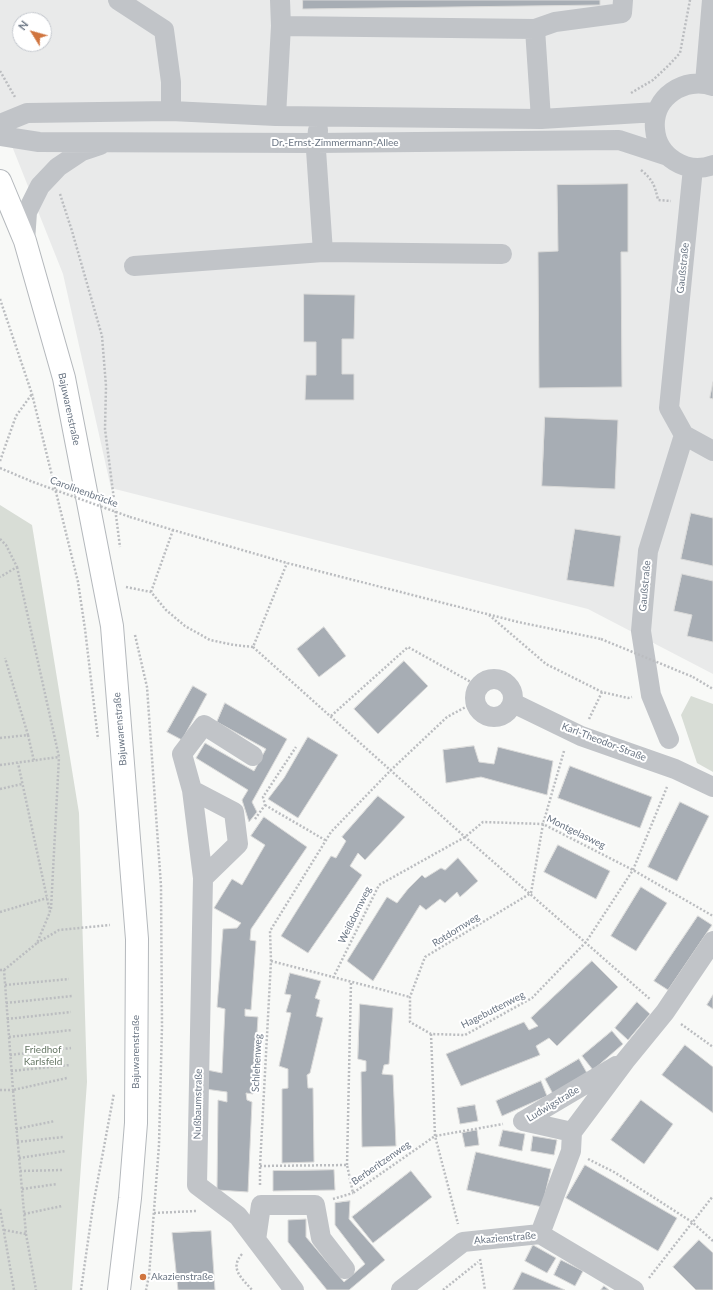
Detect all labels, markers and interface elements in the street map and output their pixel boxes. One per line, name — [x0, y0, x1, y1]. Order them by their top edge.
north arrow — [12, 12, 52, 52]
text: N — [15, 18, 31, 32]
street label: Dr.-Ernst-Zimmermann-Allee — [271, 137, 399, 149]
street label: Gaußstraße — [674, 242, 692, 294]
street label: Bajuwarenstraße — [55, 372, 83, 446]
street label: Carolinenbrücke — [48, 474, 120, 510]
street label: Gaußstraße — [637, 560, 653, 612]
street label: Bajuwarenstraße — [111, 692, 129, 766]
street label: Karl-Theodor-Straße — [560, 720, 648, 764]
street label: Montgelasweg — [545, 813, 607, 851]
street label: Weißdornweg — [336, 885, 374, 945]
street label: Rotdornweg — [430, 911, 482, 949]
street label: Hagebuttenweg — [459, 989, 527, 1031]
street label: Bajuwarenstraße — [130, 1015, 142, 1089]
street label: Schlehenweg — [249, 1034, 265, 1092]
park label: Friedhof Karlsfeld — [24, 1044, 62, 1068]
street label: Nußbaumstraße — [191, 1068, 205, 1140]
street label: Ludwigstraße — [525, 1084, 581, 1124]
street label: Berberitzenweg — [349, 1138, 413, 1188]
street label: Akazienstraße — [474, 1229, 536, 1247]
place label: Akazienstraße — [151, 1271, 213, 1283]
marker: Akazienstraße — [138, 1272, 148, 1282]

